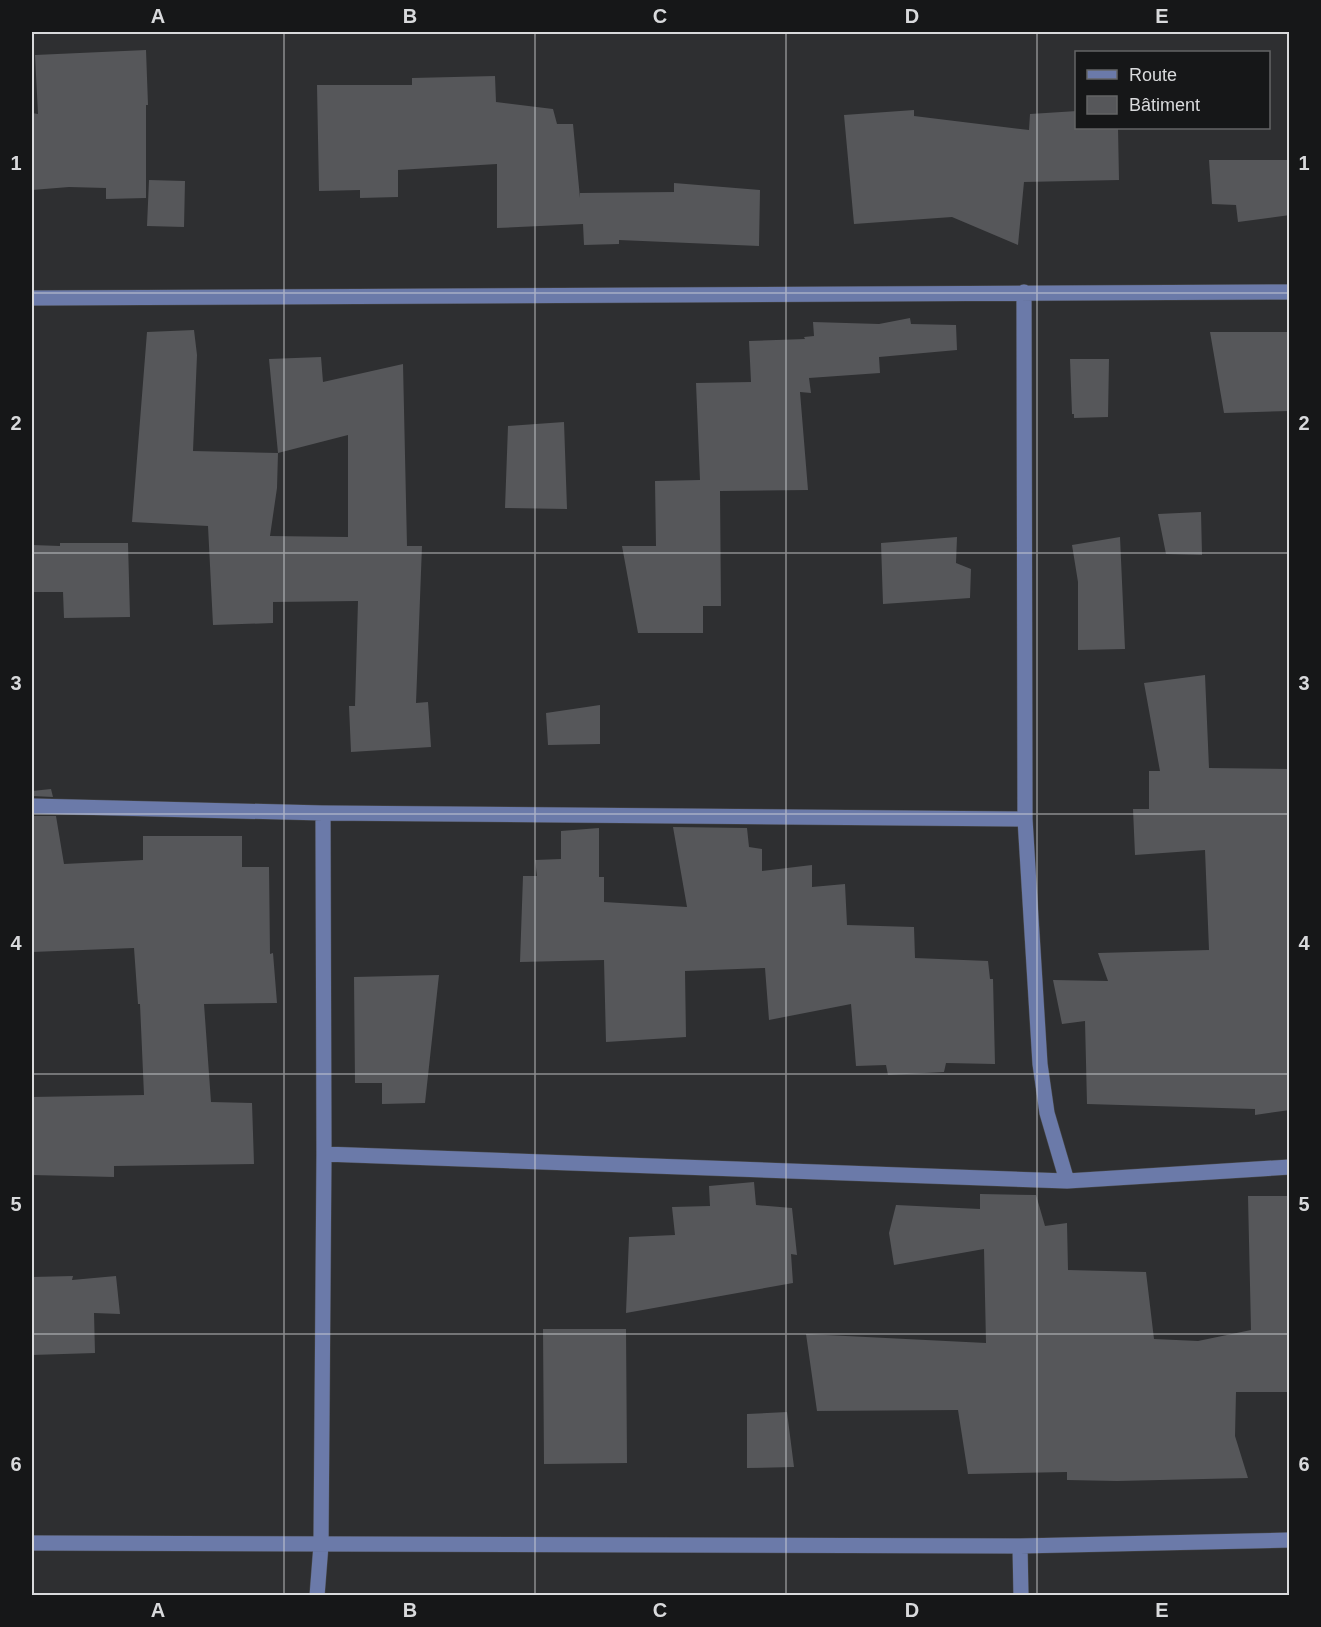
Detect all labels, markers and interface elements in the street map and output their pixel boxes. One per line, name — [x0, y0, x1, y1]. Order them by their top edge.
text: A — [151, 5, 165, 27]
text: B — [403, 5, 417, 27]
text: C — [653, 5, 667, 27]
text: D — [905, 5, 919, 27]
text: E — [1155, 5, 1169, 27]
legend — [1075, 51, 1270, 129]
text: Route — [1129, 65, 1177, 85]
text: Bâtiment — [1129, 95, 1200, 115]
text: 1 — [10, 152, 22, 174]
text: 1 — [1298, 152, 1310, 174]
text: 2 — [10, 412, 22, 434]
text: 2 — [1298, 412, 1310, 434]
text: 3 — [10, 672, 22, 694]
text: 3 — [1298, 672, 1310, 694]
text: 4 — [10, 932, 22, 954]
text: 4 — [1298, 932, 1310, 954]
text: 5 — [10, 1193, 22, 1215]
text: 5 — [1298, 1193, 1310, 1215]
text: 6 — [10, 1453, 22, 1475]
text: 6 — [1298, 1453, 1310, 1475]
text: A — [151, 1599, 165, 1621]
text: B — [403, 1599, 417, 1621]
text: C — [653, 1599, 667, 1621]
text: D — [905, 1599, 919, 1621]
text: E — [1155, 1599, 1169, 1621]

